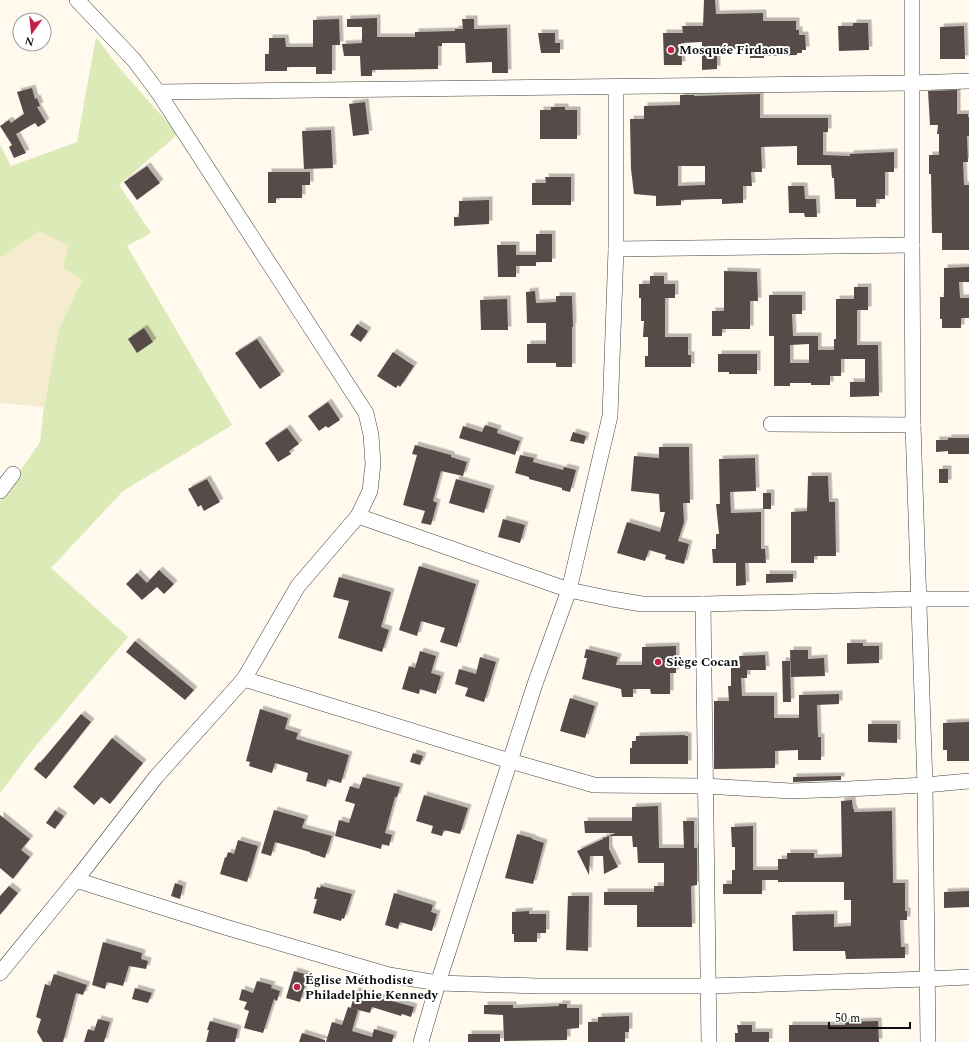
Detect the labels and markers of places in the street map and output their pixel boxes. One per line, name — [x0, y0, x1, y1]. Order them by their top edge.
place label: Mosquée Firdaous — [679, 40, 789, 60]
marker: Mosquée Firdaous — [666, 45, 676, 55]
place label: Siège Cocan — [666, 652, 738, 672]
marker: Siège Cocan — [653, 657, 663, 667]
place label: Église Méthodiste Philadelphie Kennedy — [305, 970, 439, 1005]
marker: Église Méthodiste Philadelphie Kennedy — [292, 982, 302, 992]

